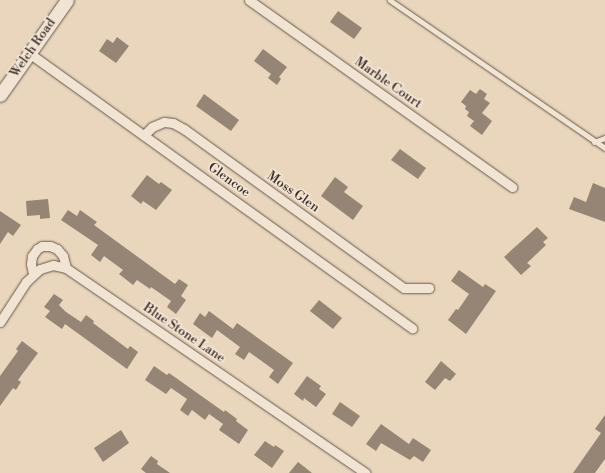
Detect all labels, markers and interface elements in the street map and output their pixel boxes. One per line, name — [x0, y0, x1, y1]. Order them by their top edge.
street label: Welch Road — [7, 16, 59, 80]
street label: Marble Court — [351, 54, 425, 112]
street label: Glencoe — [205, 160, 253, 200]
street label: Moss Glen — [264, 168, 322, 216]
street label: Blue Stone Lane — [140, 300, 228, 366]

